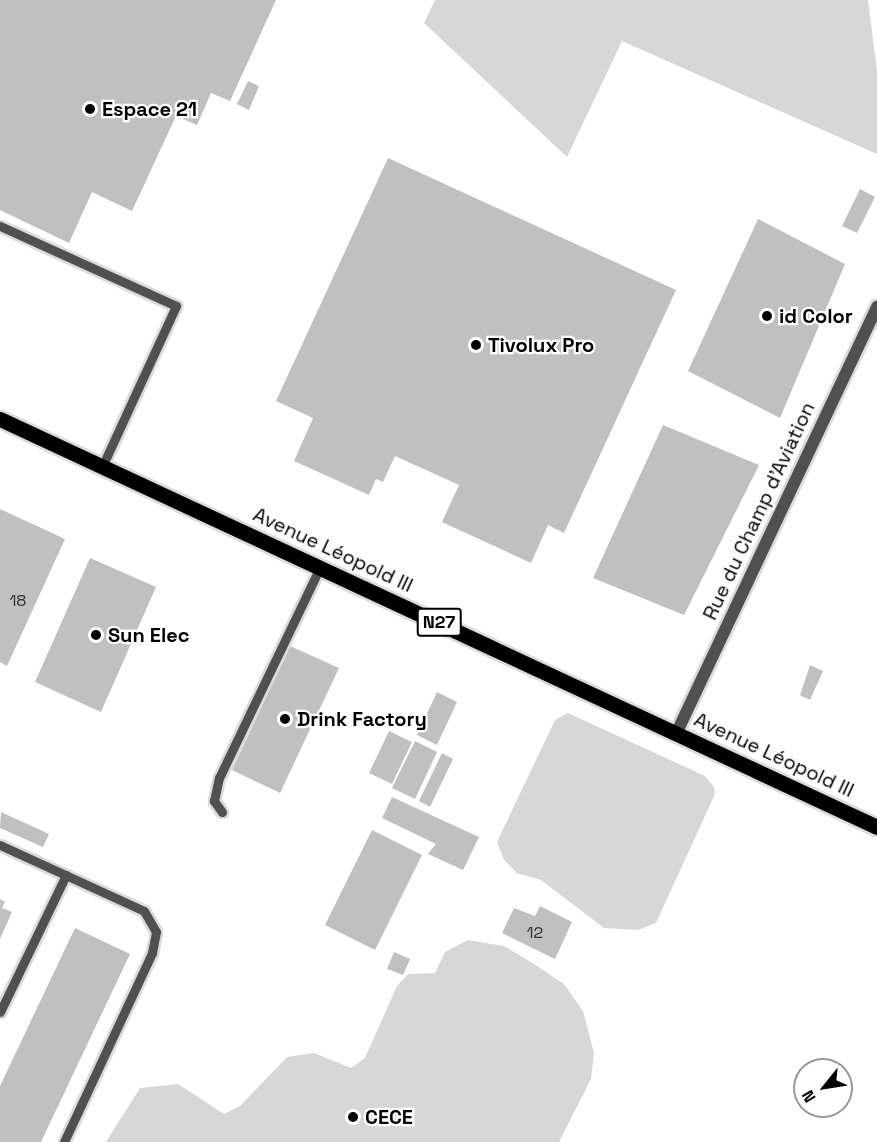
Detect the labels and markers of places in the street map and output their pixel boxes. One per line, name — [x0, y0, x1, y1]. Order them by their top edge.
place label: Espace 21 — [102, 97, 197, 121]
marker: Espace 21 — [83, 102, 97, 116]
place label: id Color — [779, 304, 853, 328]
marker: id Color — [760, 309, 774, 323]
place label: Tivolux Pro — [488, 333, 594, 357]
marker: Tivolux Pro — [469, 338, 483, 352]
place label: Sun Elec — [108, 623, 189, 647]
marker: Sun Elec — [89, 628, 103, 642]
place label: Drink Factory — [297, 707, 427, 731]
marker: Drink Factory — [278, 712, 292, 726]
place label: CECE — [365, 1105, 413, 1129]
marker: CECE — [346, 1110, 360, 1124]

